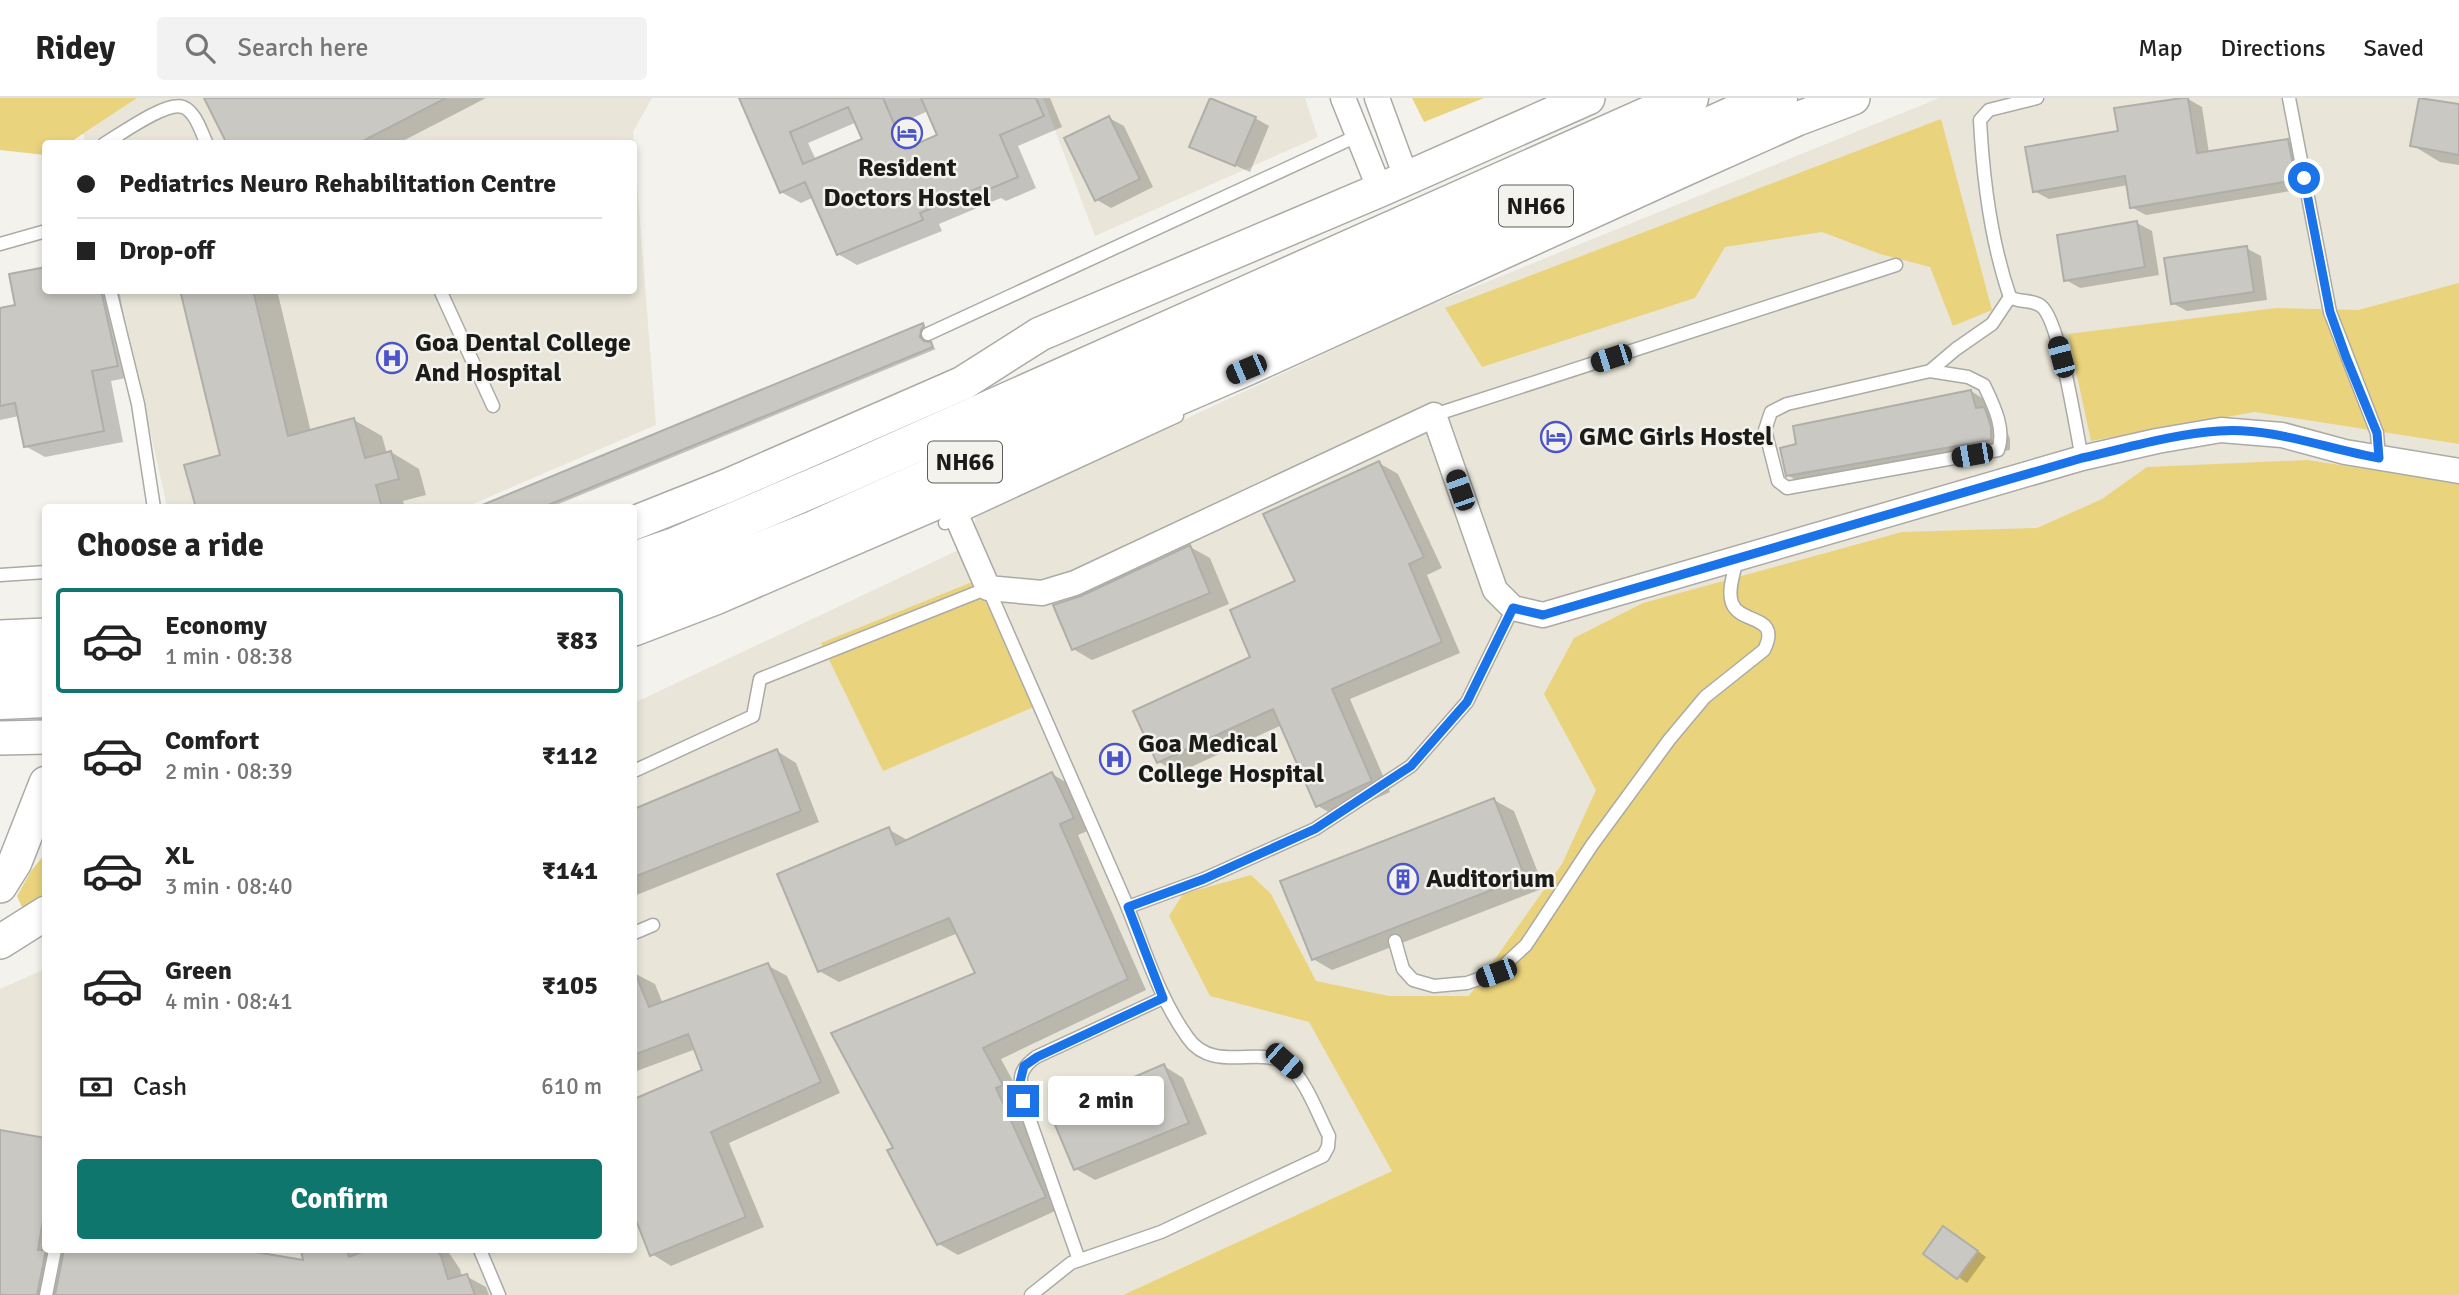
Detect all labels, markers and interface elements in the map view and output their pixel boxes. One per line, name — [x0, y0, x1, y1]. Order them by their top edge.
search box — [157, 17, 647, 80]
text: Ridey — [35, 28, 115, 69]
icon: search — [181, 29, 219, 67]
text: Search here — [237, 32, 369, 64]
text: Map — [2138, 33, 2183, 63]
text: Directions — [2221, 33, 2326, 63]
text: Saved — [2364, 33, 2424, 63]
hotel icon: Resident Doctors Hostel — [890, 116, 924, 150]
place label: Resident Doctors Hostel — [823, 152, 991, 214]
route start — [2288, 162, 2320, 194]
text: Pediatrics Neuro Rehabilitation Centre — [119, 168, 556, 200]
road number: NH66 — [1499, 186, 1573, 226]
text: Drop-off — [119, 235, 215, 267]
place label: Goa Dental College And Hospital — [415, 327, 631, 389]
car — [2046, 334, 2077, 380]
hospital icon: Goa Dental College And Hospital — [375, 341, 409, 375]
car — [1588, 342, 1635, 374]
car — [1223, 351, 1270, 387]
hotel icon: GMC Girls Hostel — [1539, 420, 1573, 454]
place label: GMC Girls Hostel — [1579, 421, 1773, 453]
car — [1950, 441, 1995, 469]
road number: NH66 — [928, 442, 1002, 482]
car — [1444, 467, 1477, 513]
text: Choose a ride — [77, 526, 264, 565]
icon: car — [81, 609, 144, 672]
text: Economy — [165, 610, 267, 642]
text: ₹83 — [556, 625, 598, 657]
text: 1 min · 08:38 — [165, 642, 293, 671]
icon: car — [81, 724, 144, 787]
text: Comfort — [165, 725, 259, 757]
place label: Goa Medical College Hospital — [1138, 728, 1324, 790]
text: ₹112 — [542, 740, 598, 772]
hospital icon: Goa Medical College Hospital — [1098, 742, 1132, 776]
text: 2 min · 08:39 — [165, 757, 293, 786]
icon: car — [81, 839, 144, 902]
text: XL — [165, 840, 195, 872]
text: ₹141 — [542, 855, 598, 887]
building icon: Auditorium — [1386, 862, 1420, 896]
place label: Auditorium — [1426, 863, 1555, 895]
text: 3 min · 08:40 — [165, 872, 293, 901]
icon: car — [81, 954, 144, 1017]
text: Green — [165, 955, 232, 987]
car — [1473, 956, 1520, 990]
text: ₹105 — [542, 970, 598, 1002]
text: 4 min · 08:41 — [165, 987, 293, 1016]
car — [1262, 1039, 1307, 1083]
icon: cash — [77, 1068, 115, 1106]
text: Cash — [133, 1071, 187, 1103]
text: 610 m — [541, 1072, 602, 1101]
callout: 2 min — [1048, 1076, 1163, 1126]
route end — [1007, 1085, 1039, 1117]
text: 2 min — [1078, 1086, 1134, 1115]
button: Confirm — [77, 1159, 602, 1239]

